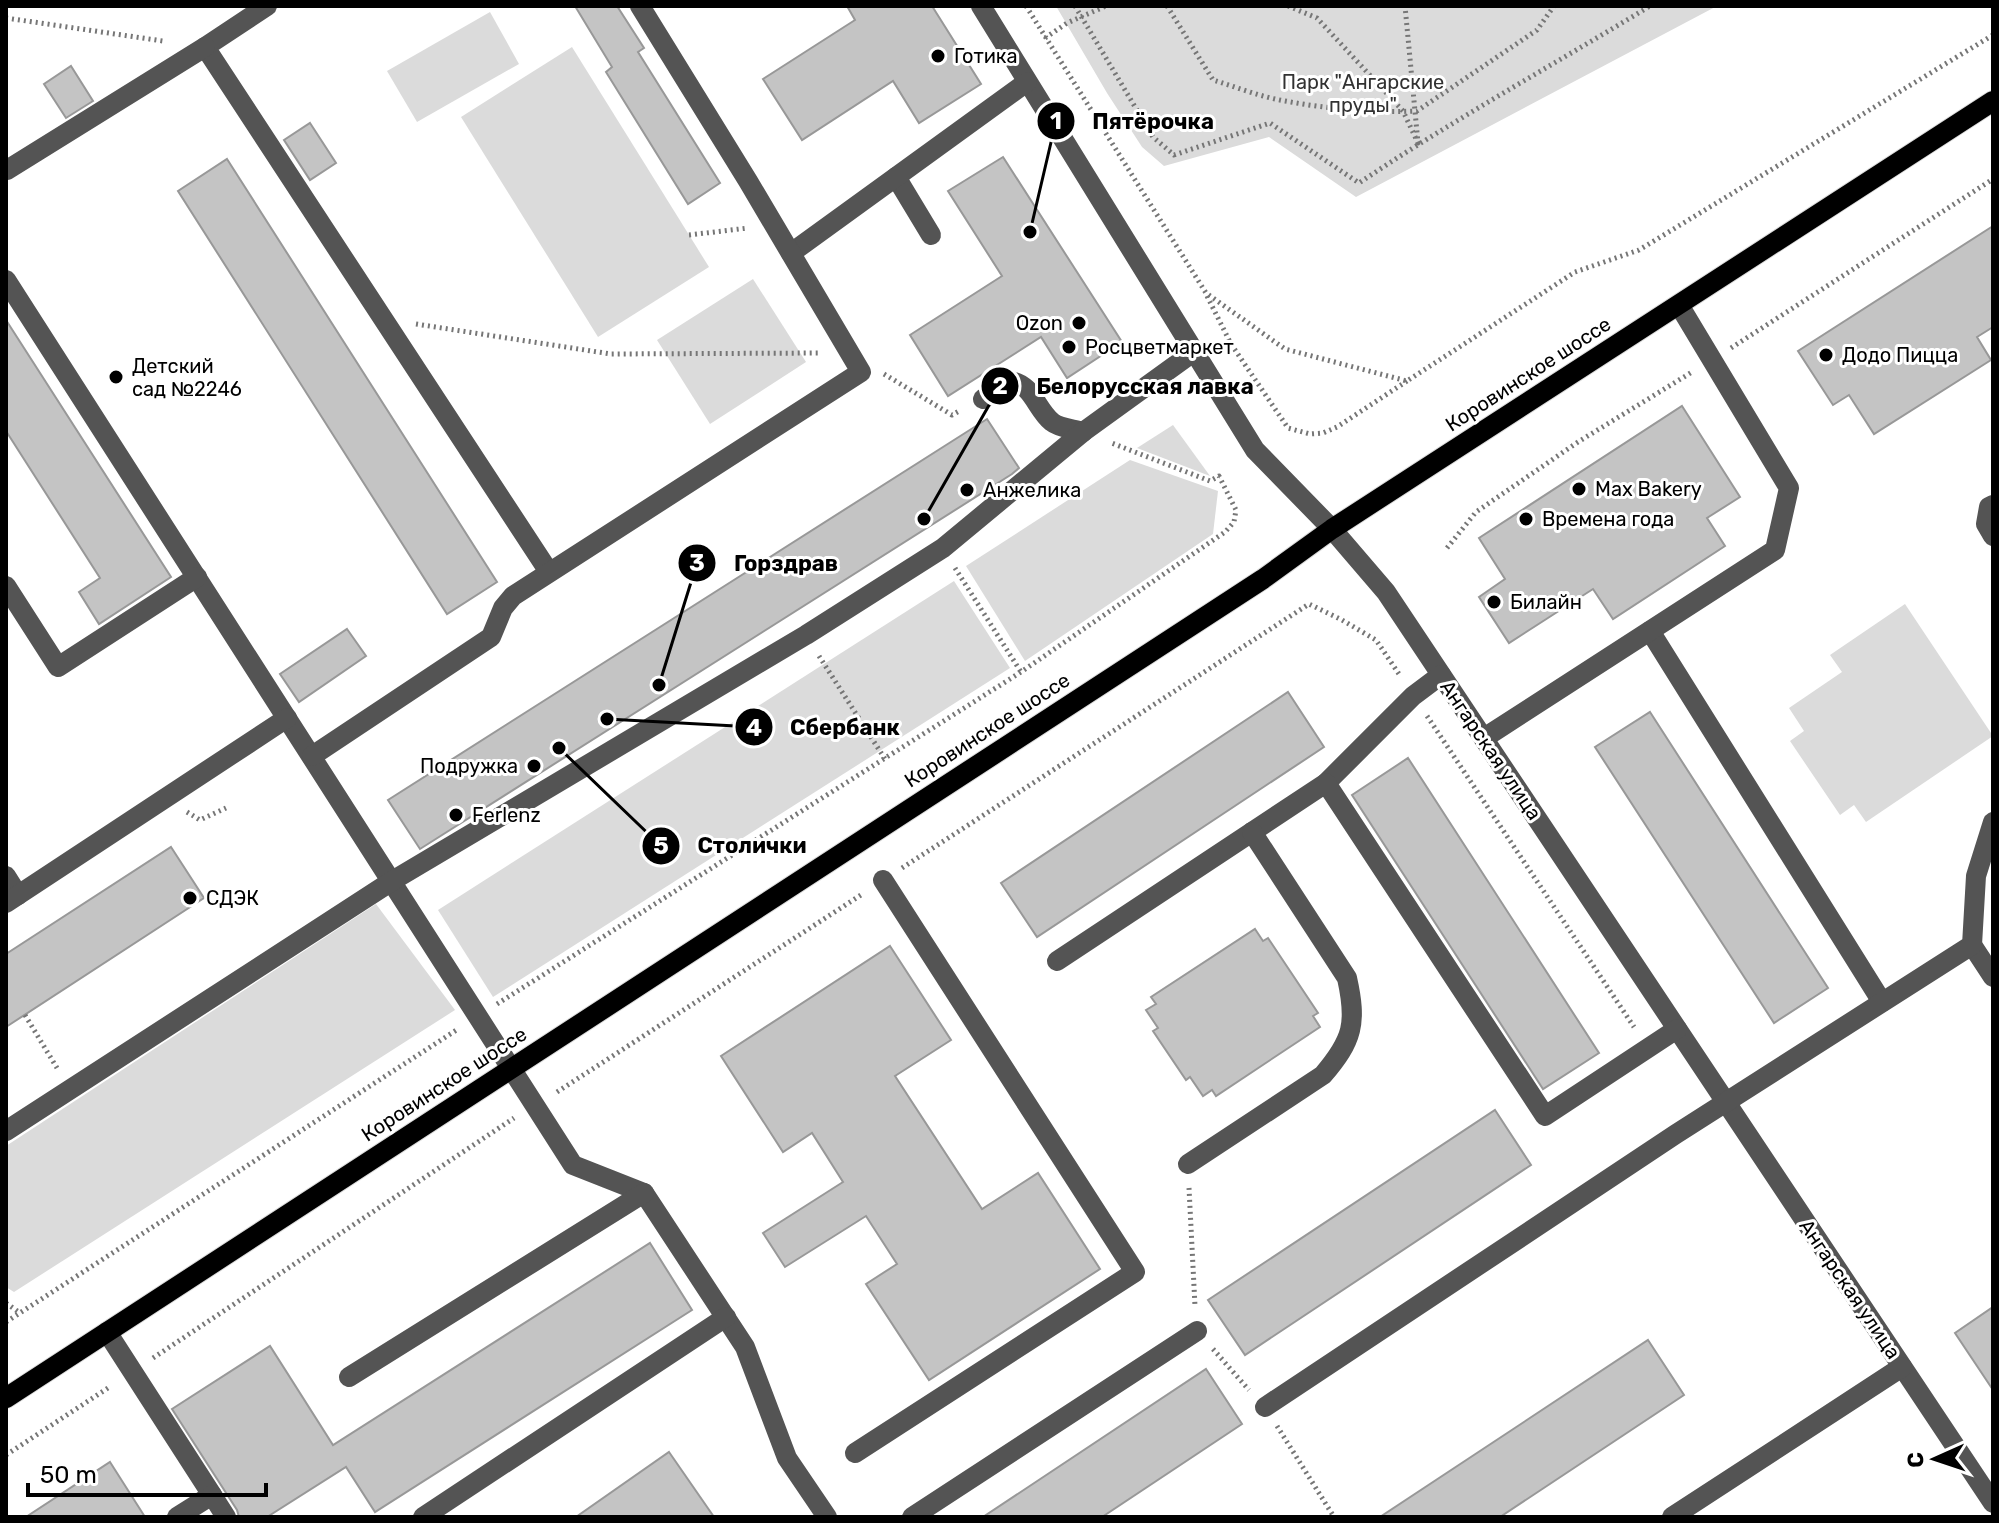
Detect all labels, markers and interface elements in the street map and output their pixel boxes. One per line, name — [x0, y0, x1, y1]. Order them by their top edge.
place label: Готика — [954, 44, 1018, 68]
marker: Готика — [929, 47, 947, 65]
park label: Парк "Ангарские пруды" — [1282, 70, 1444, 117]
callout: Пятёрочка — [1036, 98, 1230, 144]
text: 1 — [1050, 107, 1062, 135]
text: Пятёрочка — [1092, 108, 1214, 135]
place label: Ozon — [1016, 311, 1063, 335]
street label: Коровинское шоссе — [1441, 312, 1615, 436]
marker: Ozon — [1070, 314, 1088, 332]
place label: Росцветмаркет — [1085, 335, 1234, 359]
marker: Росцветмаркет — [1060, 338, 1078, 356]
place label: Додо Пицца — [1842, 343, 1958, 367]
marker: Додо Пицца — [1817, 346, 1835, 364]
place label: Детский сад №2246 — [132, 354, 242, 401]
callout: Белорусская лавка — [980, 363, 1269, 409]
marker: Детский сад №2246 — [107, 368, 125, 386]
text: 2 — [992, 372, 1008, 400]
text: Белорусская лавка — [1036, 373, 1254, 400]
place label: Max Bakery — [1595, 477, 1702, 501]
place label: Анжелика — [983, 478, 1081, 502]
marker: Max Bakery — [1570, 480, 1588, 498]
marker: Анжелика — [958, 481, 976, 499]
place label: Времена года — [1542, 507, 1674, 531]
marker: Времена года — [1517, 510, 1535, 528]
callout: Горздрав — [677, 540, 854, 586]
text: 3 — [689, 549, 705, 577]
text: Горздрав — [734, 550, 838, 577]
place label: Билайн — [1510, 590, 1582, 614]
marker: Билайн — [1485, 593, 1503, 611]
street label: Коровинское шоссе — [900, 668, 1074, 792]
street label: Ангарская улица — [1435, 676, 1547, 824]
callout: Сбербанк — [734, 704, 916, 750]
text: 4 — [746, 714, 762, 742]
text: Сбербанк — [790, 714, 900, 741]
place label: Подружка — [420, 754, 518, 778]
marker: Подружка — [525, 757, 543, 775]
place label: Ferlenz — [472, 803, 541, 827]
marker: Ferlenz — [447, 806, 465, 824]
callout: Столички — [641, 823, 822, 869]
text: 5 — [653, 832, 669, 860]
text: Столички — [697, 832, 807, 859]
place label: СДЭК — [206, 886, 259, 910]
marker: СДЭК — [181, 889, 199, 907]
street label: Коровинское шоссе — [357, 1022, 531, 1146]
street label: Ангарская улица — [1794, 1215, 1906, 1363]
north arrow — [1895, 1419, 1975, 1499]
scale bar — [28, 1447, 266, 1497]
text: С — [1902, 1452, 1929, 1468]
text: 50 m — [40, 1461, 97, 1489]

